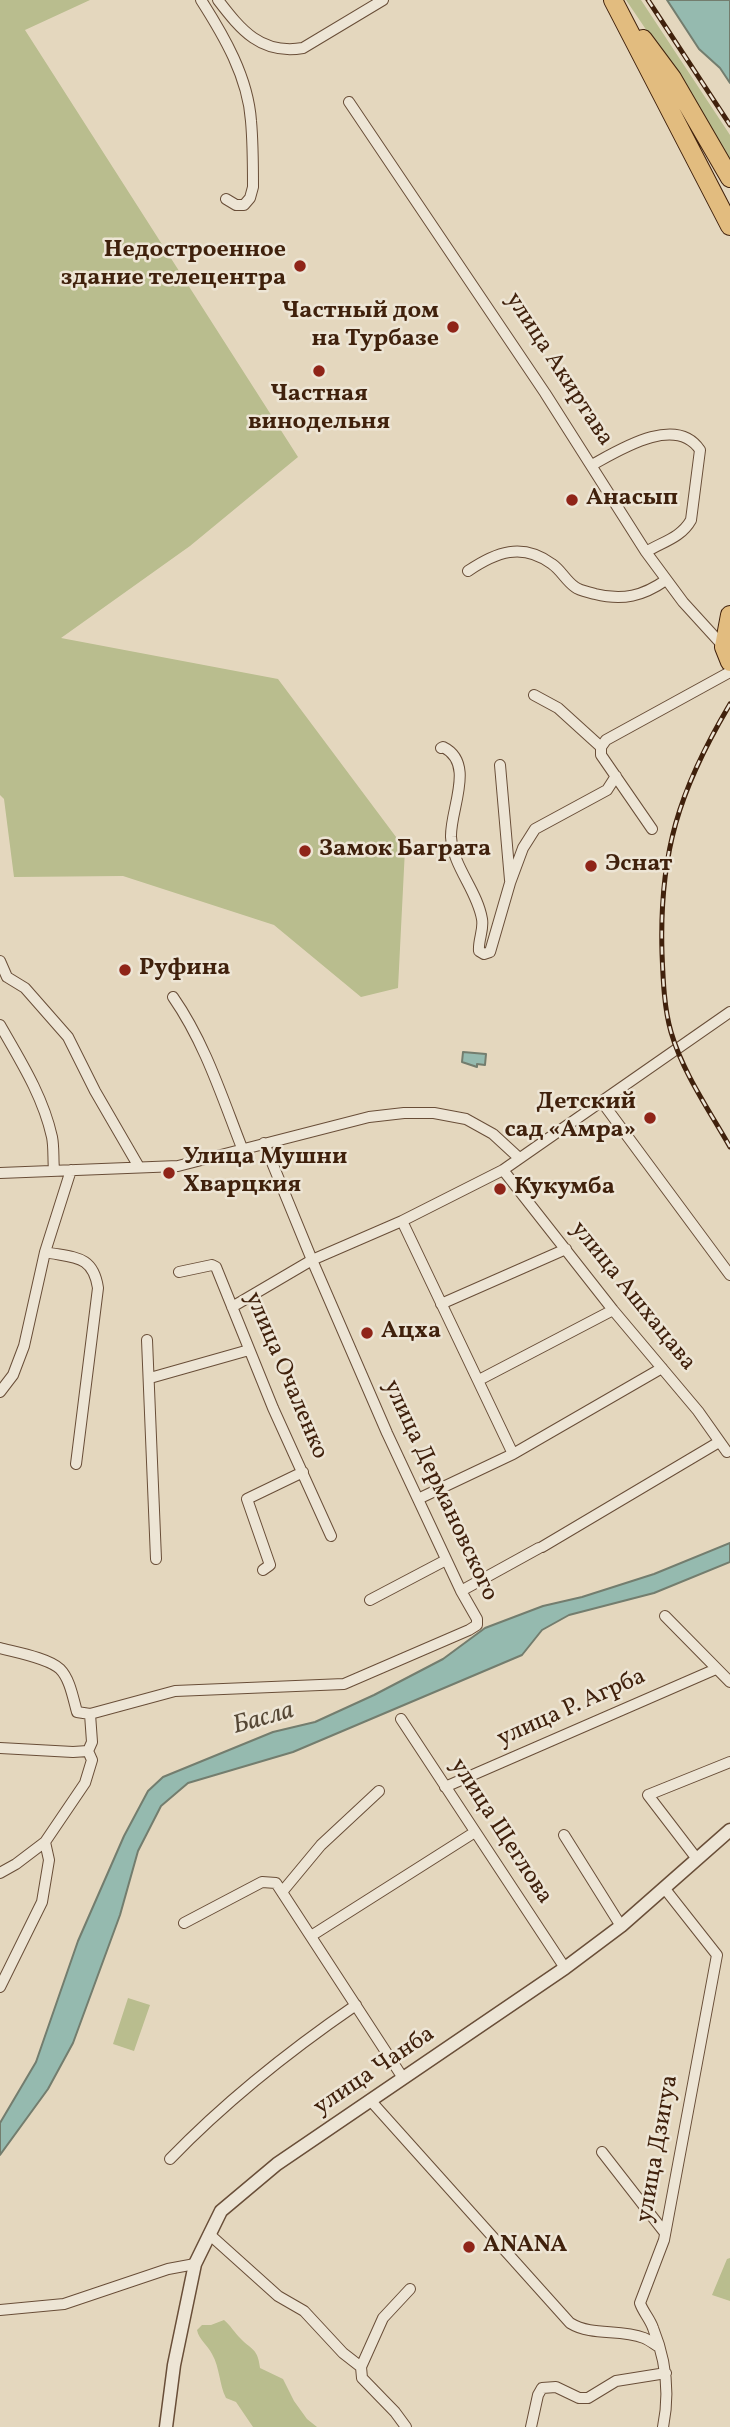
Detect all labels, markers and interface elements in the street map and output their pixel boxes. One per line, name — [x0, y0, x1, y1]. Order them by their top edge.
place label: Недостроенное здание телецентра — [61, 238, 286, 294]
marker: Недостроенное здание телецентра — [292, 258, 308, 274]
street label: улица Акиртава — [498, 288, 618, 452]
place label: Частный дом на Турбазе — [282, 299, 439, 355]
marker: Частный дом на Турбазе — [445, 319, 461, 335]
marker: Частная винодельня — [311, 363, 327, 379]
place label: Частная винодельня — [248, 382, 390, 438]
place label: Анасып — [586, 486, 678, 514]
marker: Анасып — [564, 492, 580, 508]
place label: Замок Баграта — [319, 837, 491, 865]
marker: Замок Баграта — [297, 843, 313, 859]
place label: Эснат — [605, 852, 673, 880]
marker: Эснат — [583, 858, 599, 874]
place label: Руфина — [139, 956, 230, 984]
marker: Руфина — [117, 962, 133, 978]
place label: Детский сад «Амра» — [504, 1090, 636, 1146]
marker: Детский сад «Амра» — [642, 1110, 658, 1126]
place label: Улица Мушни Хварцкия — [183, 1145, 347, 1201]
marker: Улица Мушни Хварцкия — [161, 1165, 177, 1181]
place label: Кукумба — [514, 1175, 615, 1203]
marker: Кукумба — [492, 1181, 508, 1197]
street label: улица Ашхацава — [563, 1216, 701, 1378]
street label: улица Очаленко — [237, 1288, 333, 1464]
place label: Ацха — [381, 1319, 441, 1347]
marker: Ацха — [359, 1325, 375, 1341]
street label: улица Дермановского — [375, 1376, 503, 1606]
street label: улица Р. Агрба — [493, 1663, 651, 1755]
water label: Басла — [230, 1696, 298, 1744]
street label: улица Щеглова — [442, 1754, 558, 1910]
street label: улица Чанба — [309, 2021, 441, 2123]
street label: улица Дзигуа — [632, 2073, 686, 2225]
place label: ANANA — [483, 2233, 567, 2261]
marker: ANANA — [461, 2239, 477, 2255]

